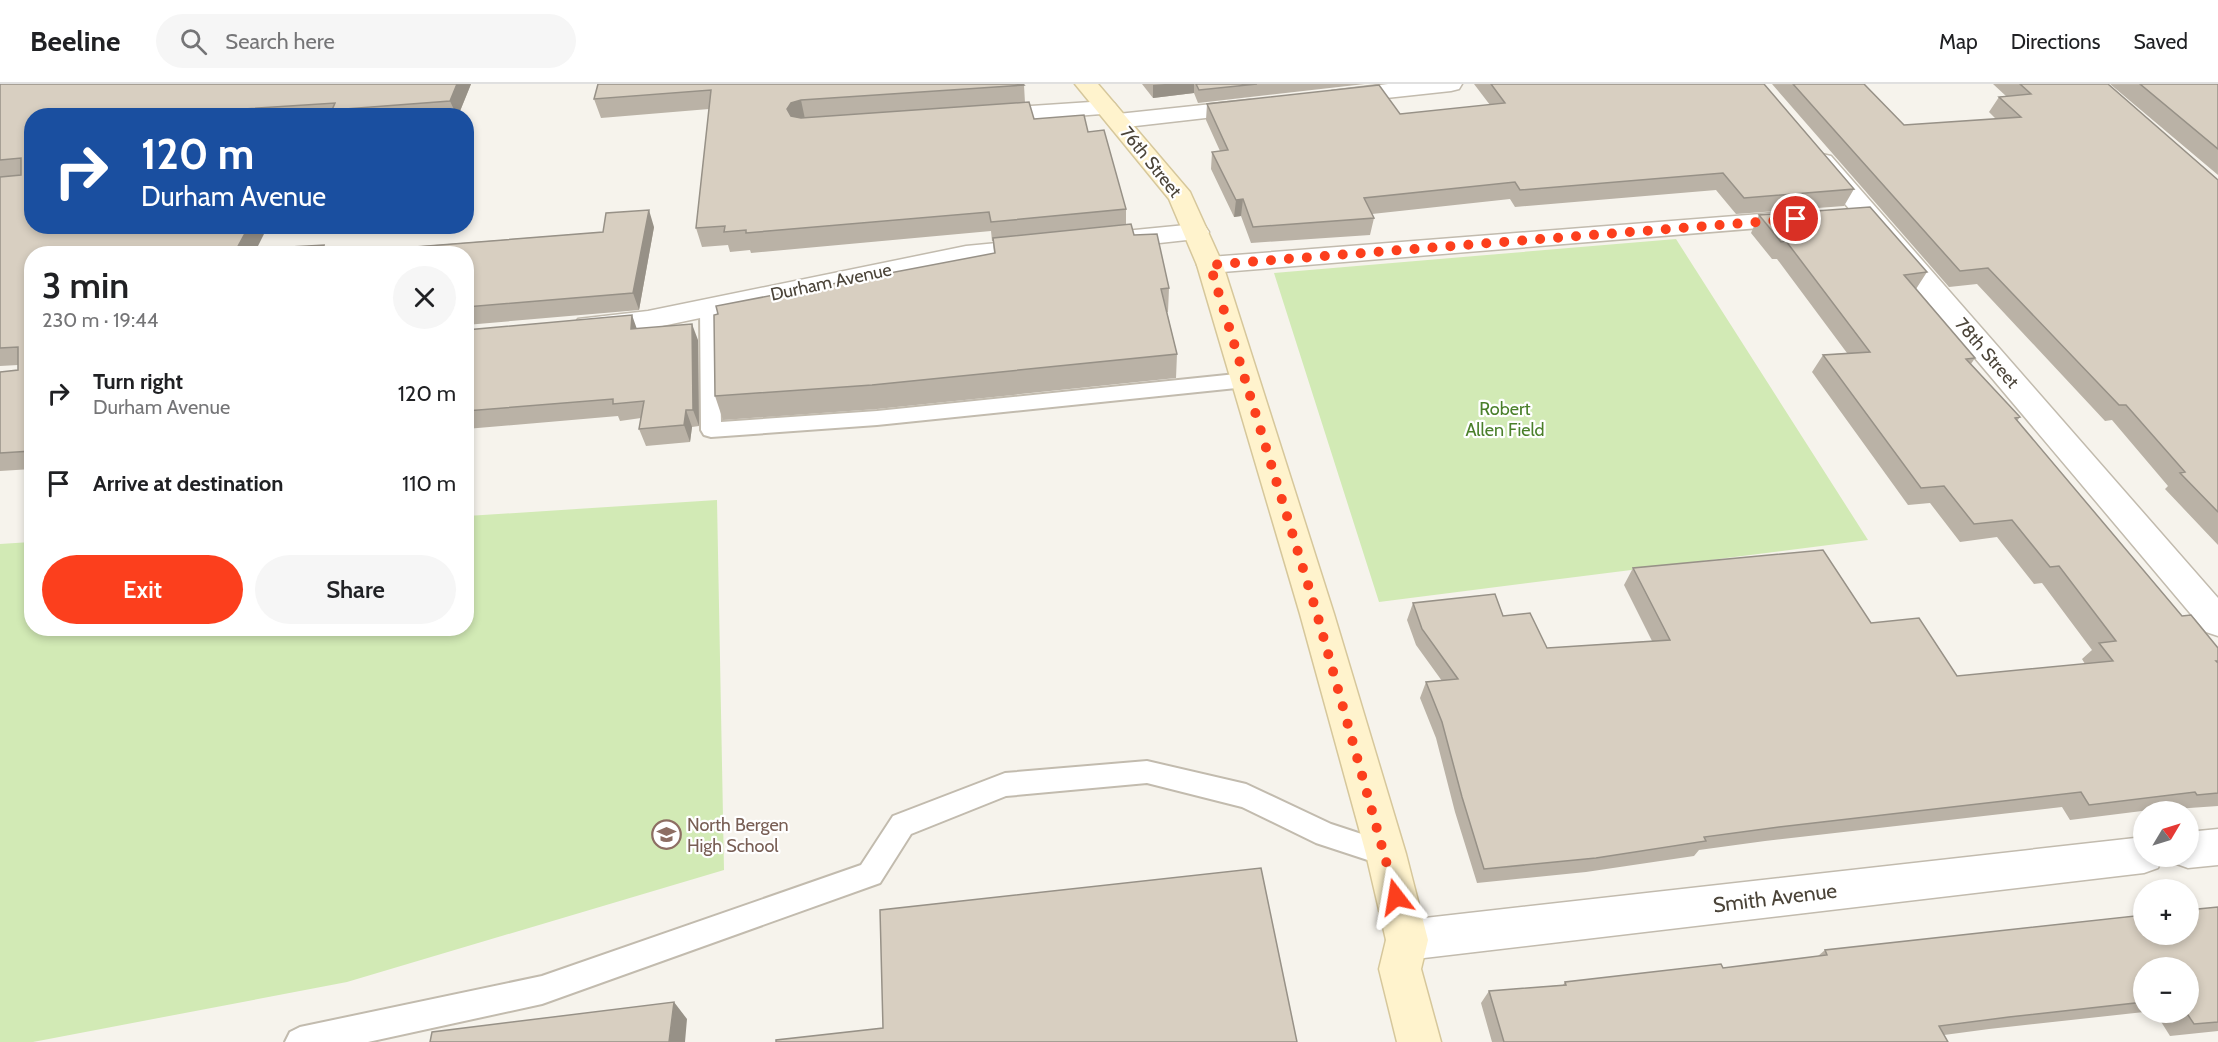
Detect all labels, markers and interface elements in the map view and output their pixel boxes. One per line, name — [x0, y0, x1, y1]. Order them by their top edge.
search box — [156, 14, 576, 68]
text: Beeline — [30, 24, 120, 58]
icon: search — [177, 25, 210, 58]
text: Search here — [225, 28, 335, 55]
text: Map — [1939, 29, 1978, 54]
text: Directions — [2011, 29, 2100, 54]
text: Saved — [2133, 29, 2188, 54]
street label: 76th Street — [1116, 122, 1186, 202]
text: 120 m — [141, 128, 254, 180]
icon: right — [42, 132, 120, 210]
text: Durham Avenue — [141, 180, 326, 213]
pin — [1770, 193, 1821, 244]
icon: arrive — [1779, 202, 1812, 235]
street label: Durham Avenue — [768, 258, 894, 306]
text: 3 min — [42, 263, 129, 307]
button: close — [393, 266, 456, 329]
text: 230 m · 19:44 — [42, 308, 158, 332]
street label: 78th Street — [1950, 313, 2024, 393]
text: Turn right — [93, 368, 183, 395]
icon: right — [42, 377, 75, 410]
text: 120 m — [398, 380, 456, 407]
text: Durham Avenue — [93, 395, 230, 419]
park label: Robert Allen Field — [1465, 398, 1545, 441]
icon: arrive — [42, 467, 75, 500]
text: Arrive at destination — [93, 470, 283, 497]
text: 110 m — [402, 470, 456, 497]
button: Exit — [42, 555, 243, 624]
button: Share — [255, 555, 456, 624]
north arrow — [2133, 801, 2199, 867]
map controls — [2133, 801, 2199, 1023]
place label: North Bergen High School — [687, 814, 789, 857]
school or university icon: North Bergen High School — [650, 819, 682, 851]
position arrow — [1364, 865, 1428, 929]
street label: Smith Avenue — [1711, 877, 1839, 918]
button: + — [2133, 879, 2199, 945]
button: − — [2133, 957, 2199, 1023]

